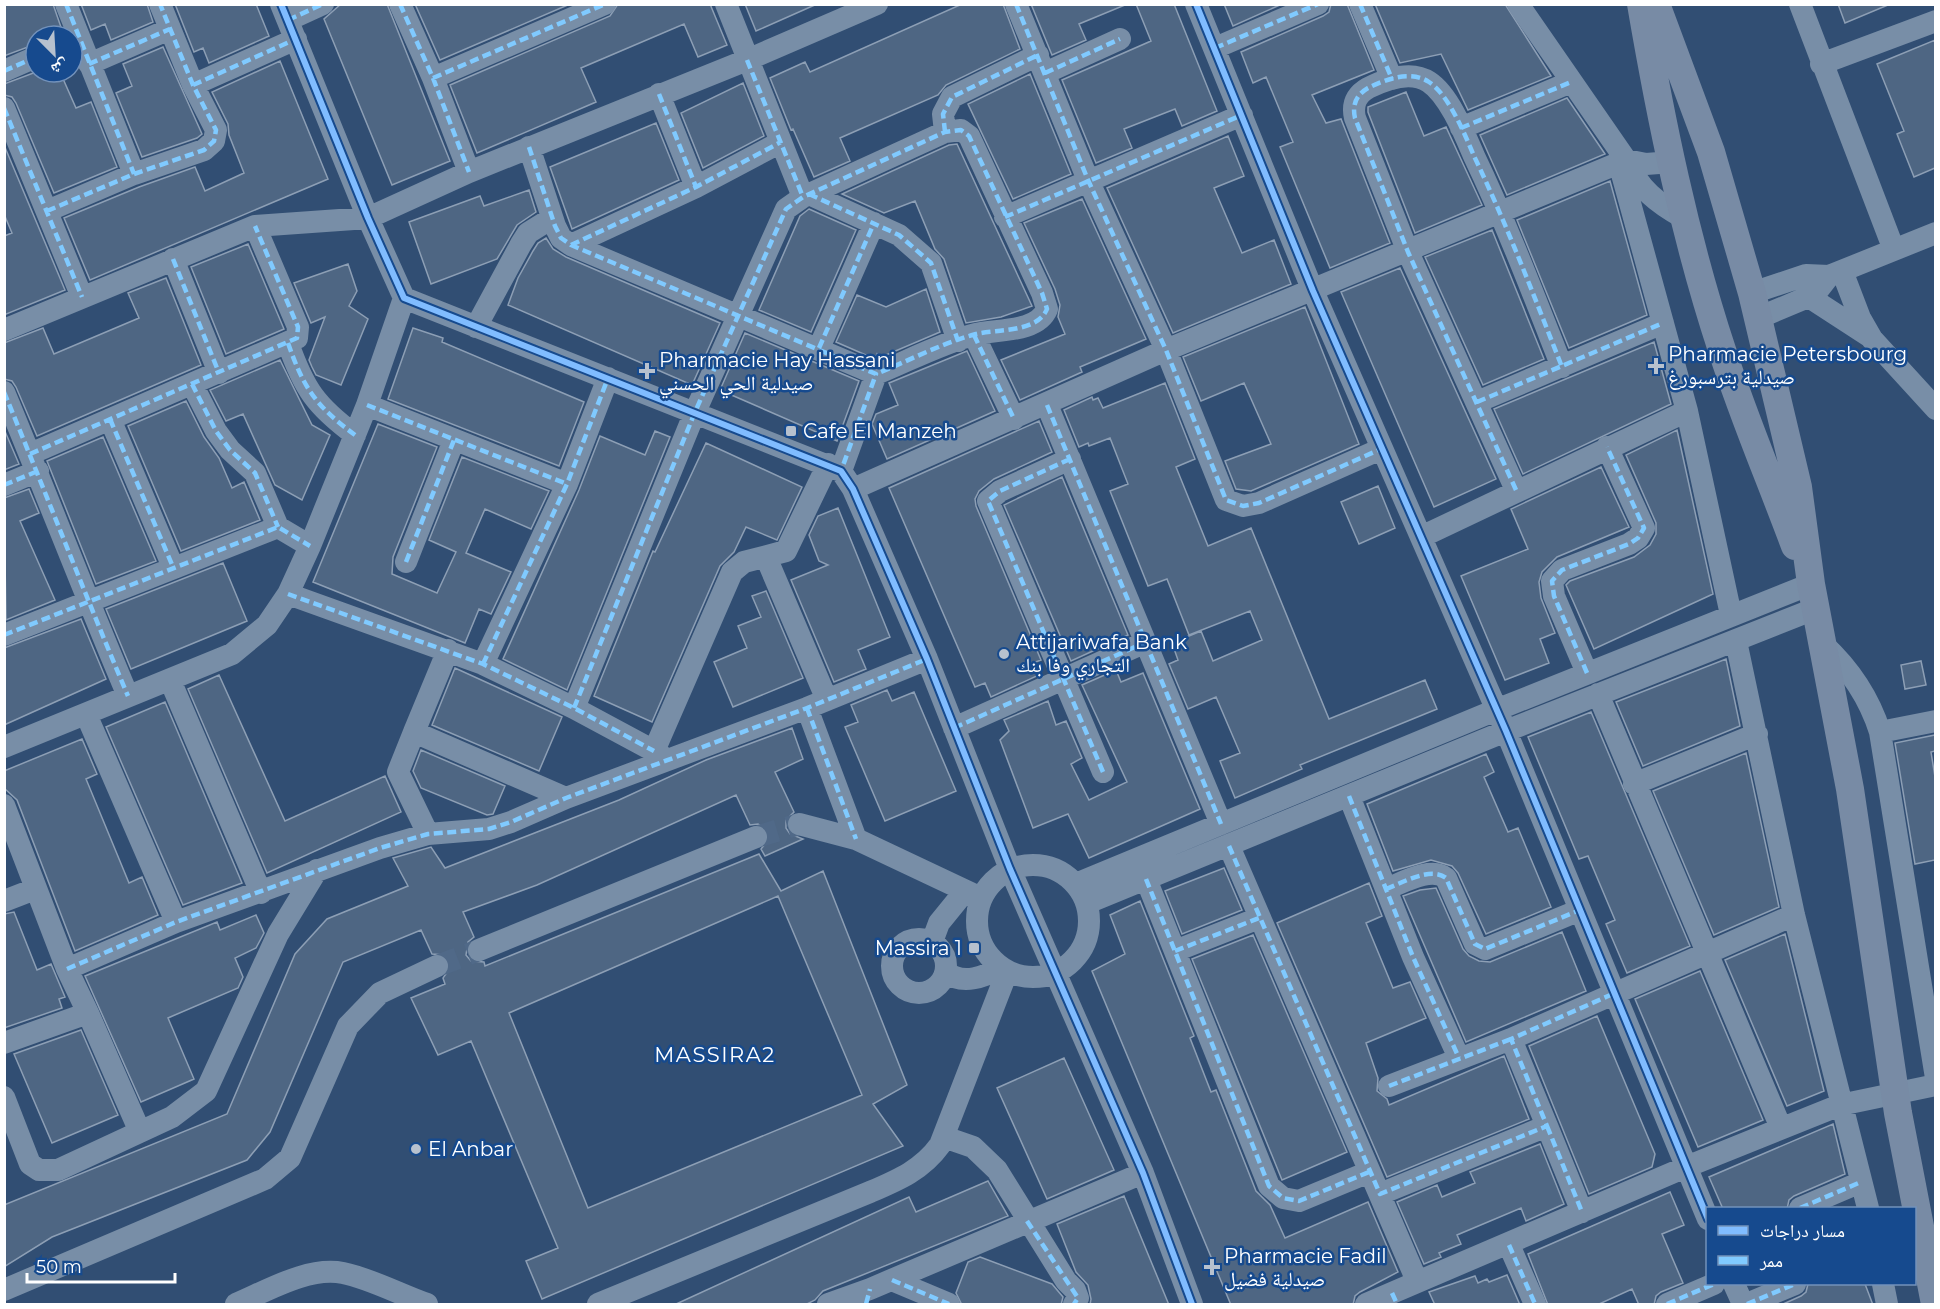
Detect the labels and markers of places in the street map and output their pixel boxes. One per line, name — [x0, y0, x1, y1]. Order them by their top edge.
place label: Pharmacie Petersbourg صيدلية بترسبورغ — [1668, 342, 1907, 390]
place label: Pharmacie Hay Hassani صيدلية الحي الحسني — [659, 348, 895, 399]
marker: Pharmacie Petersbourg صيدلية بترسبورغ — [1649, 359, 1663, 373]
marker: Pharmacie Hay Hassani صيدلية الحي الحسني — [640, 364, 654, 378]
place label: Cafe El Manzeh — [803, 419, 957, 443]
marker: Cafe El Manzeh — [784, 424, 798, 438]
place label: Attijariwafa Bank التجاري وفا بنك — [1016, 630, 1187, 681]
marker: Attijariwafa Bank التجاري وفا بنك — [997, 647, 1011, 661]
place label: Massira 1 — [875, 936, 962, 960]
marker: Massira 1 — [967, 941, 981, 955]
place label: El Anbar — [428, 1137, 513, 1161]
marker: El Anbar — [409, 1142, 423, 1156]
place label: Pharmacie Fadil صيدلية فضيل — [1224, 1244, 1387, 1291]
marker: Pharmacie Fadil صيدلية فضيل — [1205, 1260, 1219, 1274]

